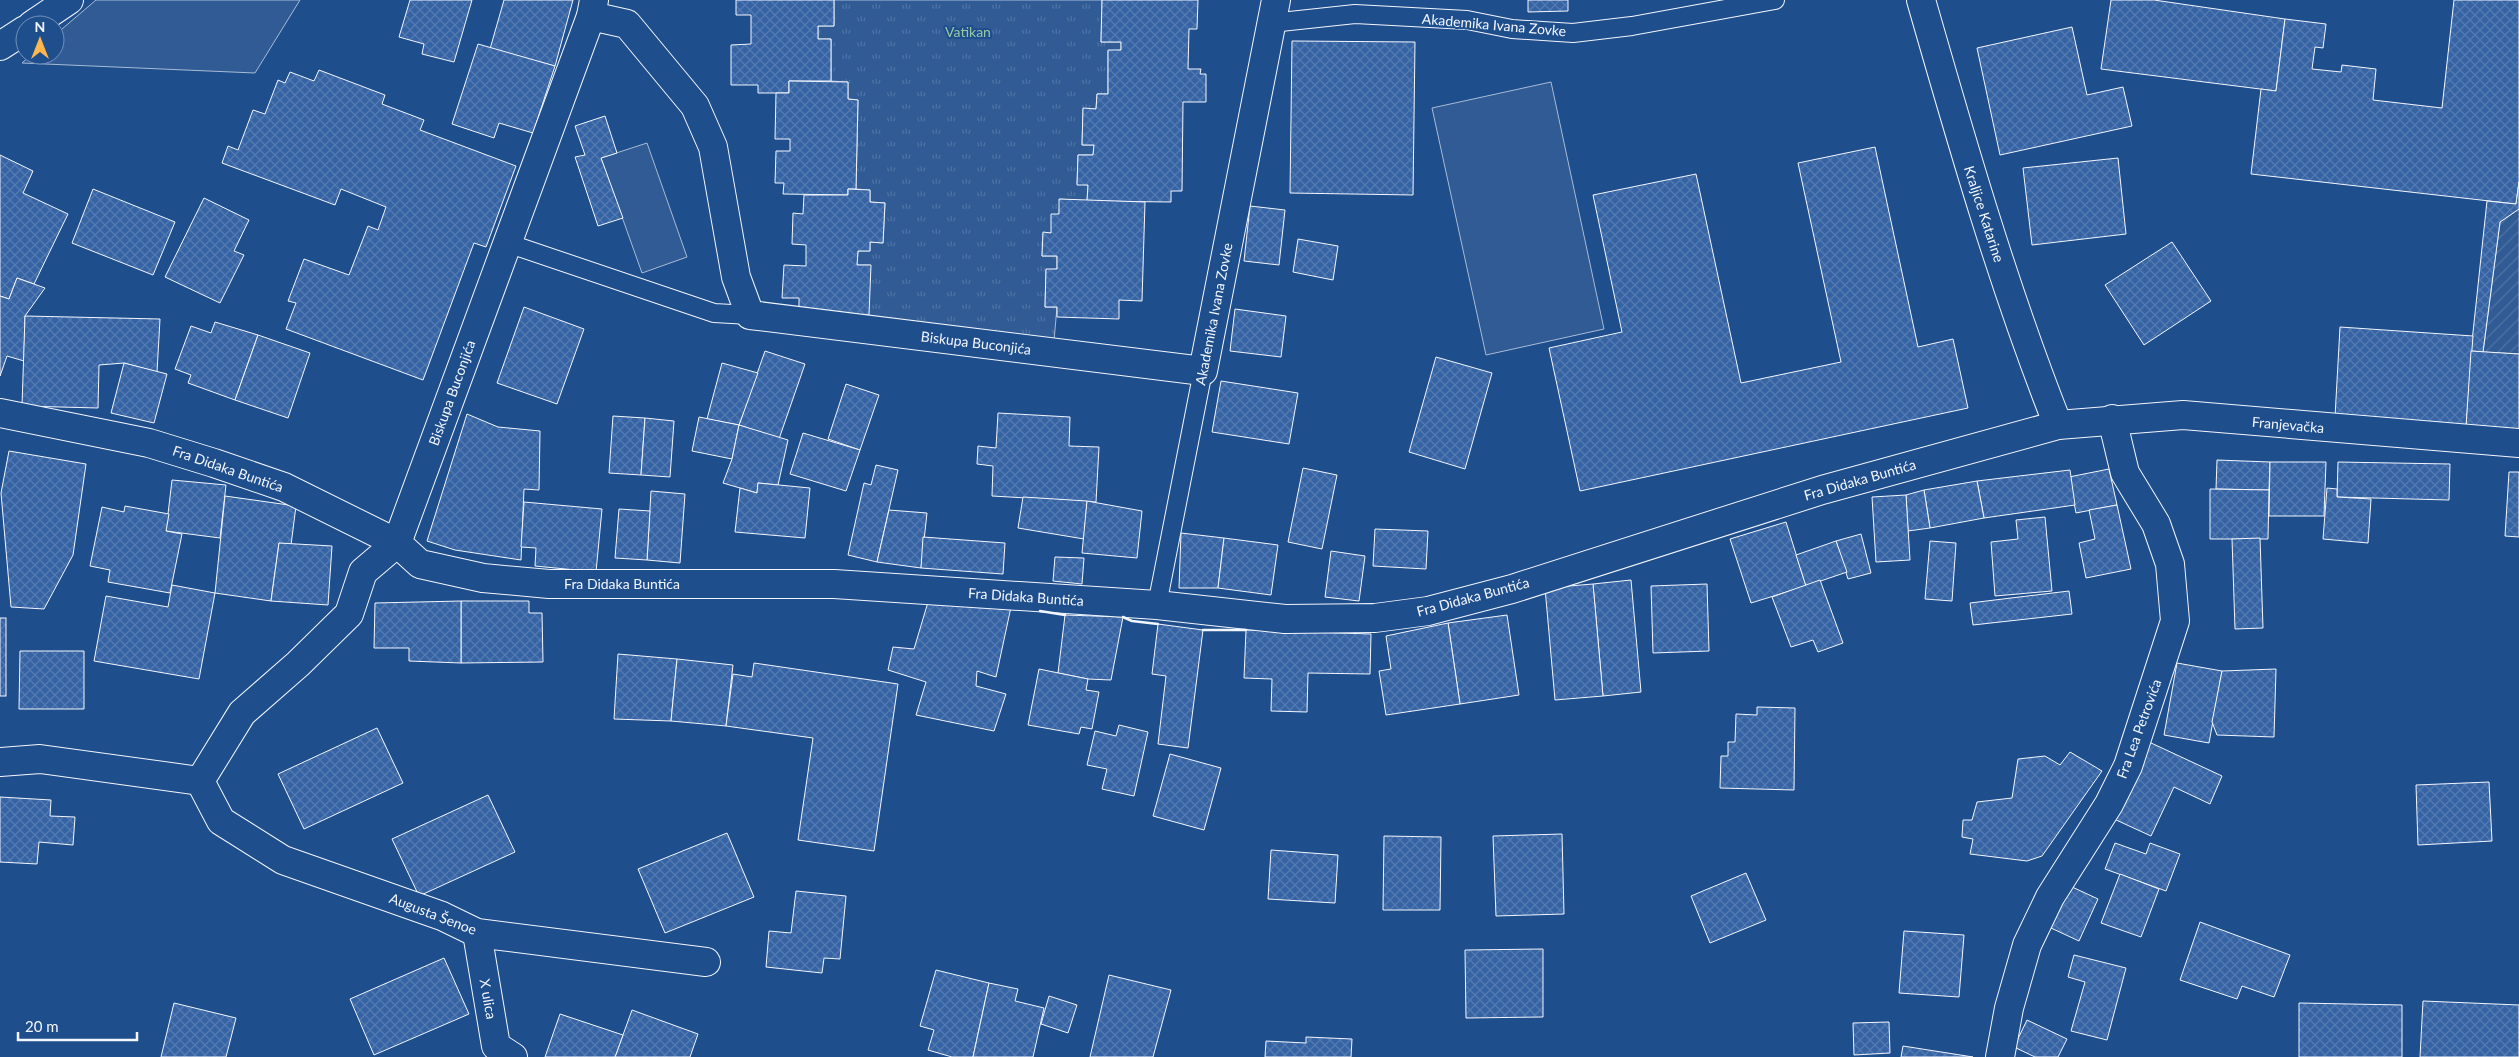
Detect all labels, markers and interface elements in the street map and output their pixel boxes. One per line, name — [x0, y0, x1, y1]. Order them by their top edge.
street label: Akademika Ivana Zovke — [1421, 10, 1567, 39]
north arrow — [15, 15, 65, 65]
text: N — [35, 18, 45, 35]
park label: Vatikan — [945, 23, 991, 40]
street label: Kraljice Katarine — [1961, 163, 2008, 264]
street label: Akademika Ivana Zovke — [1191, 241, 1236, 386]
street label: Biskupa Buconjića — [920, 327, 1032, 358]
street label: Biskupa Buconjića — [425, 338, 479, 448]
street label: Franjevačka — [2251, 413, 2325, 436]
street label: Fra Didaka Buntića — [171, 442, 286, 495]
street label: Fra Didaka Buntića — [1802, 455, 1918, 504]
street label: Fra Didaka Buntića — [1415, 573, 1531, 620]
street label: Fra Didaka Buntića — [564, 575, 680, 592]
street label: Fra Didaka Buntića — [968, 584, 1084, 609]
street label: Fra Lea Petrovića — [2113, 677, 2164, 781]
street label: Augusta Šenoe — [387, 889, 479, 938]
street label: X ulica — [477, 977, 500, 1021]
scale bar — [18, 1010, 136, 1042]
text: 20 m — [25, 1017, 59, 1035]

